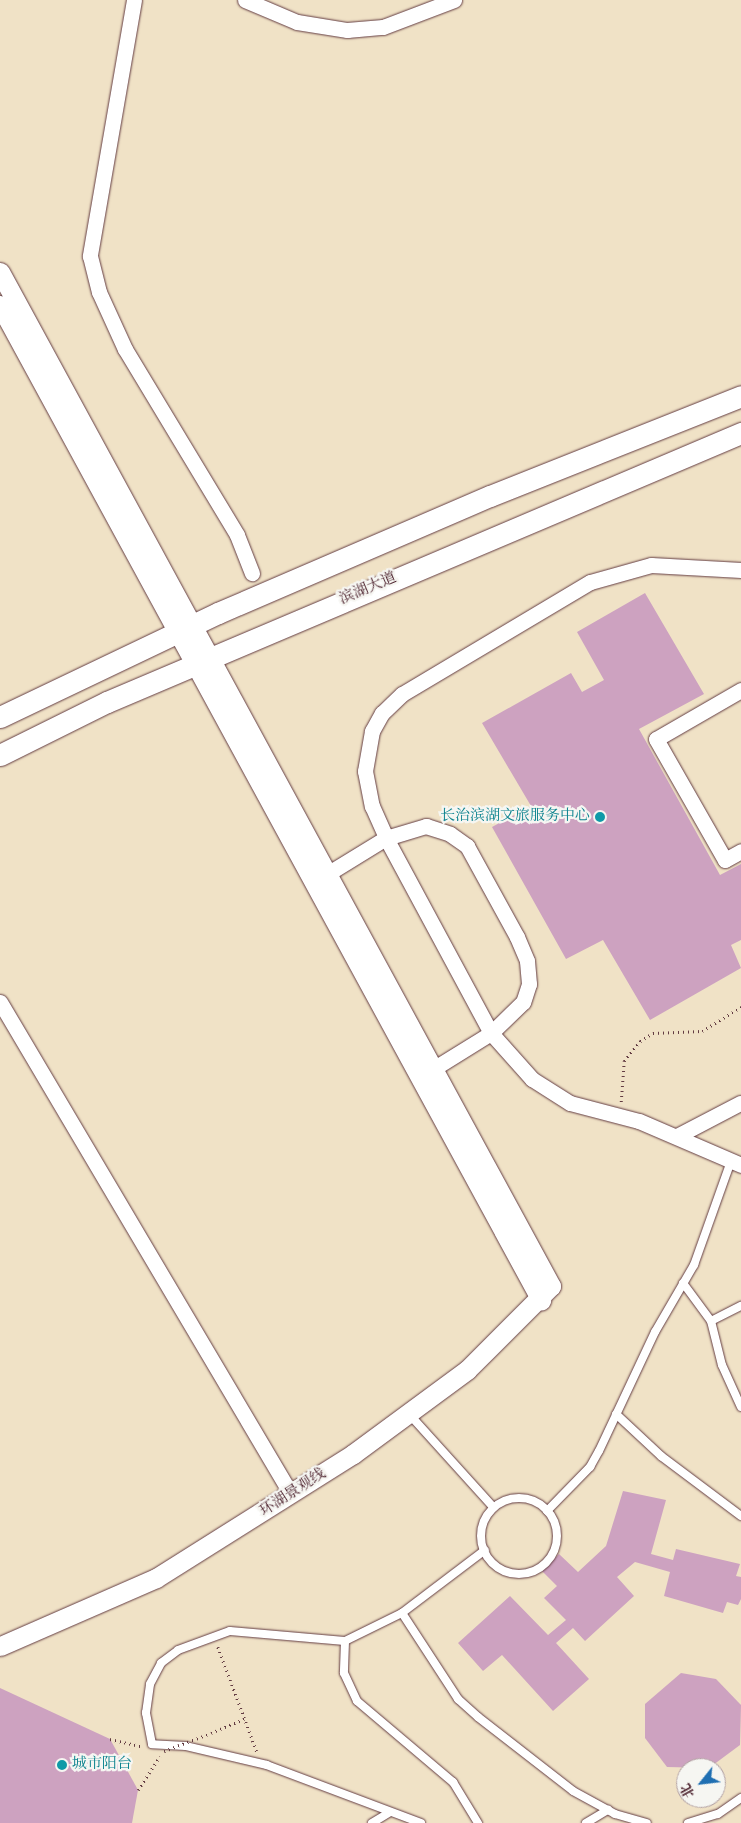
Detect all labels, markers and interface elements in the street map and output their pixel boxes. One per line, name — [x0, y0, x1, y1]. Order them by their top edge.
street label: 滨湖大道 — [337, 569, 399, 609]
place label: 长治滨湖文旅服务中心 — [440, 808, 590, 826]
marker: 长治滨湖文旅服务中心 — [594, 811, 606, 823]
street label: 环湖景观线 — [257, 1465, 329, 1521]
place label: 城市阳台 — [72, 1756, 132, 1774]
north arrow — [676, 1758, 726, 1808]
marker: 城市阳台 — [56, 1759, 68, 1771]
text: 北 — [677, 1779, 700, 1801]

